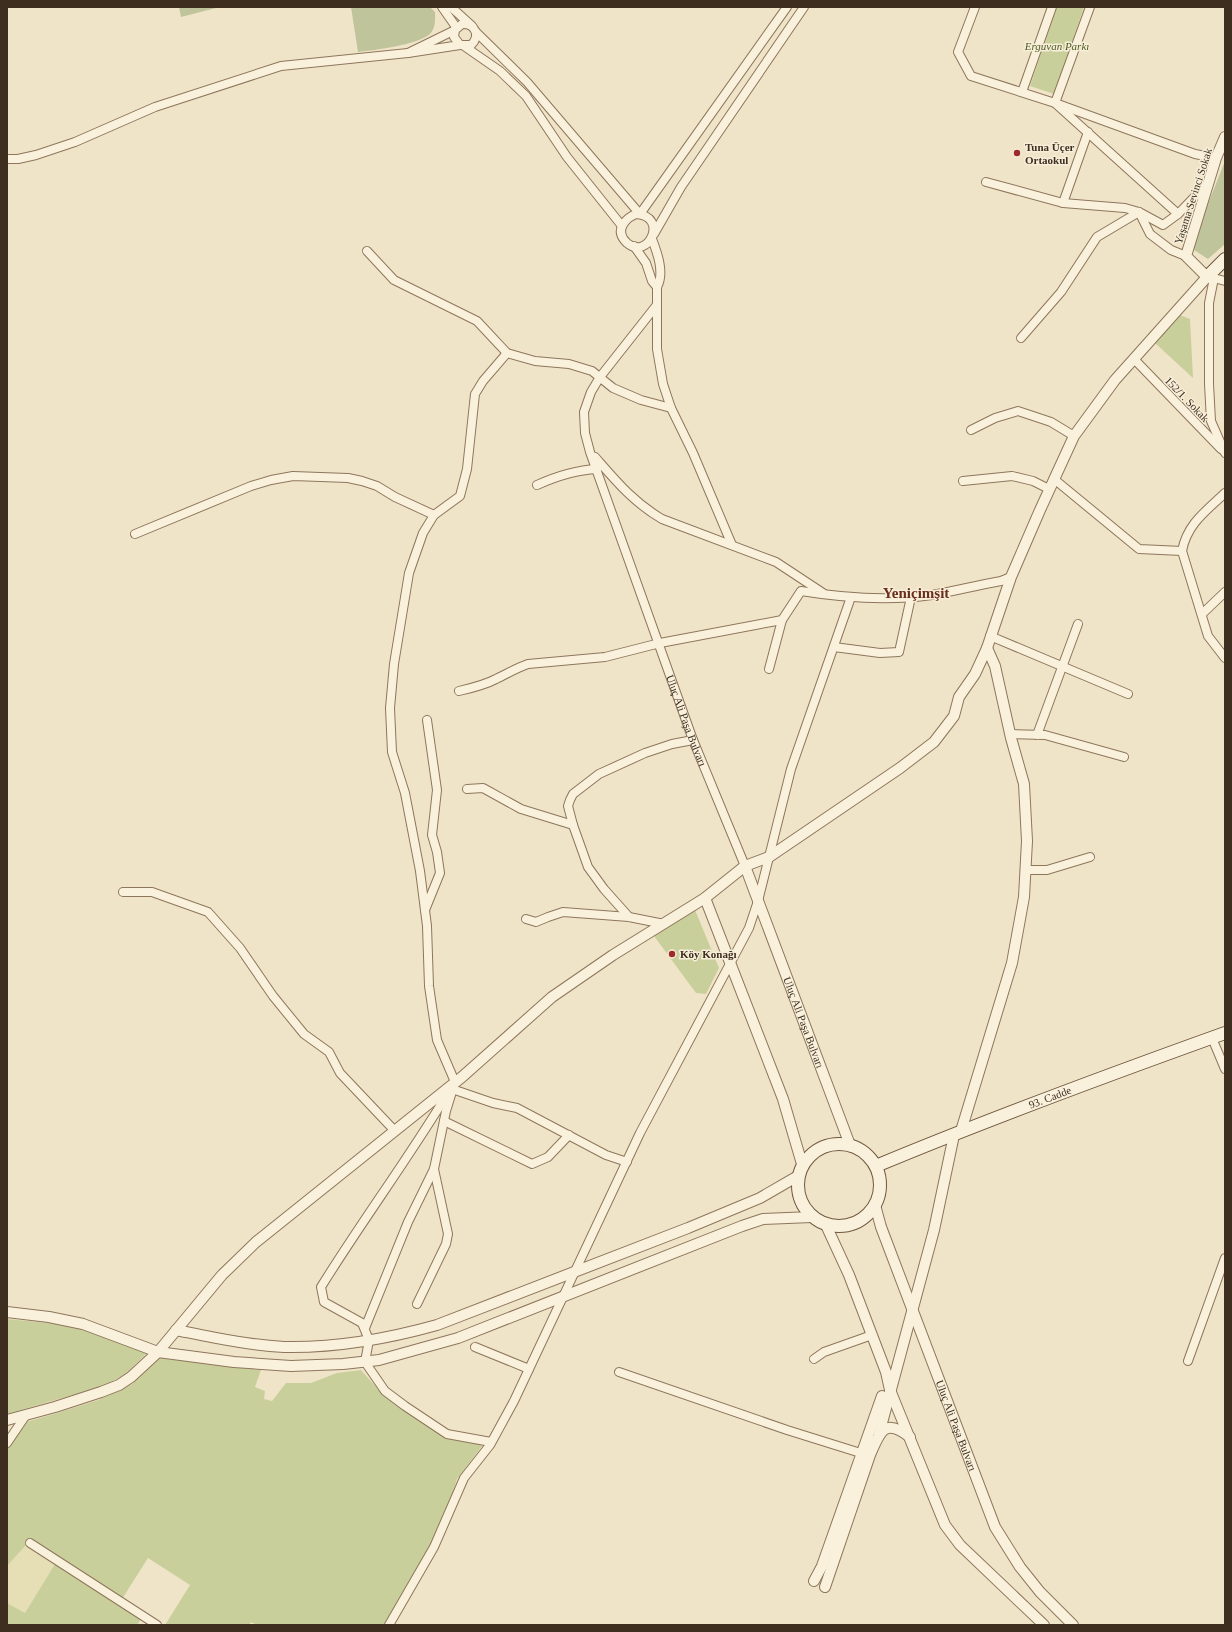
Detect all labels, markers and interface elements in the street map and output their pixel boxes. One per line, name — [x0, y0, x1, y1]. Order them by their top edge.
park label: Erguvan Parkı — [1024, 40, 1089, 52]
place label: Tuna Üçer Ortaokul — [1025, 141, 1075, 166]
street label: Yaşama Sevinci Sokak — [1172, 146, 1214, 246]
marker: Tuna Üçer Ortaokul — [1012, 148, 1022, 158]
street label: 152/1. Sokak — [1163, 374, 1212, 424]
district label: Yeniçimşit — [883, 585, 949, 601]
street label: Uluç Ali Paşa Bulvarı — [664, 673, 709, 768]
place label: Köy Konağı — [680, 948, 737, 960]
marker: Köy Konağı — [667, 949, 677, 959]
street label: Uluç Ali Paşa Bulvarı — [781, 975, 826, 1070]
street label: 93. Cadde — [1027, 1084, 1073, 1111]
street label: Uluç Ali Paşa Bulvarı — [934, 1378, 979, 1473]

